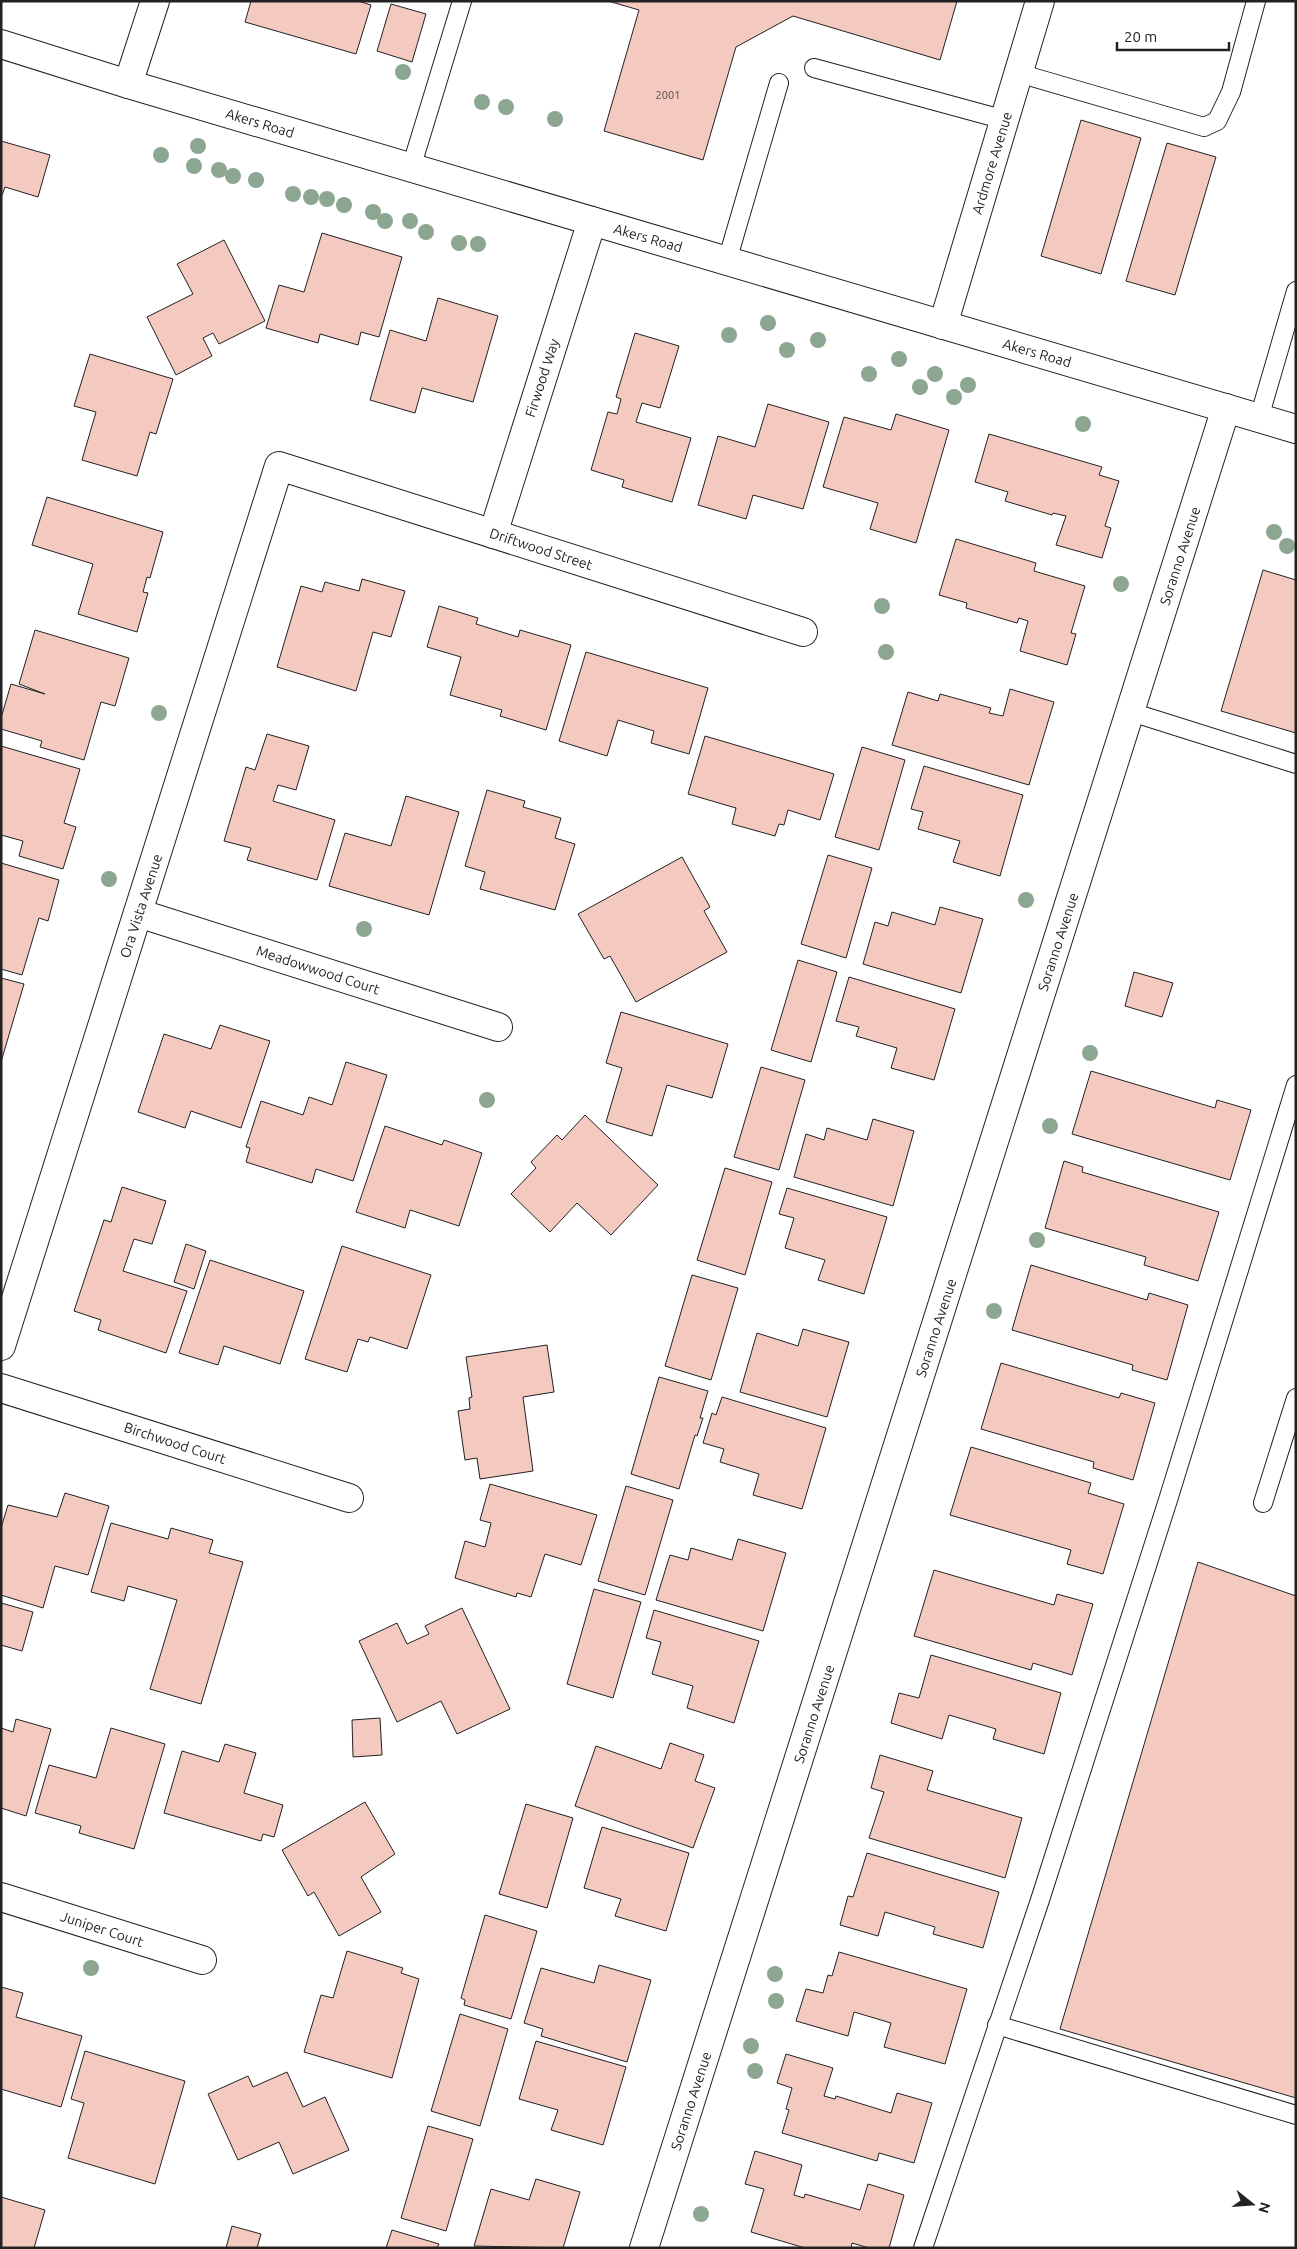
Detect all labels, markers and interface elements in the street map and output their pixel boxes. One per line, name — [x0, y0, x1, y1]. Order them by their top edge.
scale bar — [1117, 20, 1230, 52]
text: 20 m — [1124, 28, 1157, 45]
house number: 2001 — [656, 89, 680, 101]
street label: Akers Road — [224, 105, 296, 141]
street label: Ardmore Avenue — [969, 110, 1015, 216]
street label: Akers Road — [612, 221, 684, 255]
street label: Firwood Way — [522, 336, 562, 419]
street label: Akers Road — [1001, 336, 1073, 370]
street label: Soranno Avenue — [1157, 505, 1203, 607]
street label: Driftwood Street — [488, 525, 595, 573]
street label: Ora Vista Avenue — [117, 852, 165, 960]
street label: Soranno Avenue — [1035, 891, 1081, 993]
street label: Meadowwood Court — [254, 942, 382, 998]
street label: Soranno Avenue — [913, 1277, 959, 1379]
street label: Birchwood Court — [122, 1419, 228, 1467]
street label: Soranno Avenue — [791, 1663, 837, 1765]
street label: Juniper Court — [58, 1908, 146, 1950]
street label: Soranno Avenue — [668, 2050, 714, 2152]
north arrow — [1227, 2179, 1277, 2229]
text: N — [1255, 2200, 1274, 2215]

